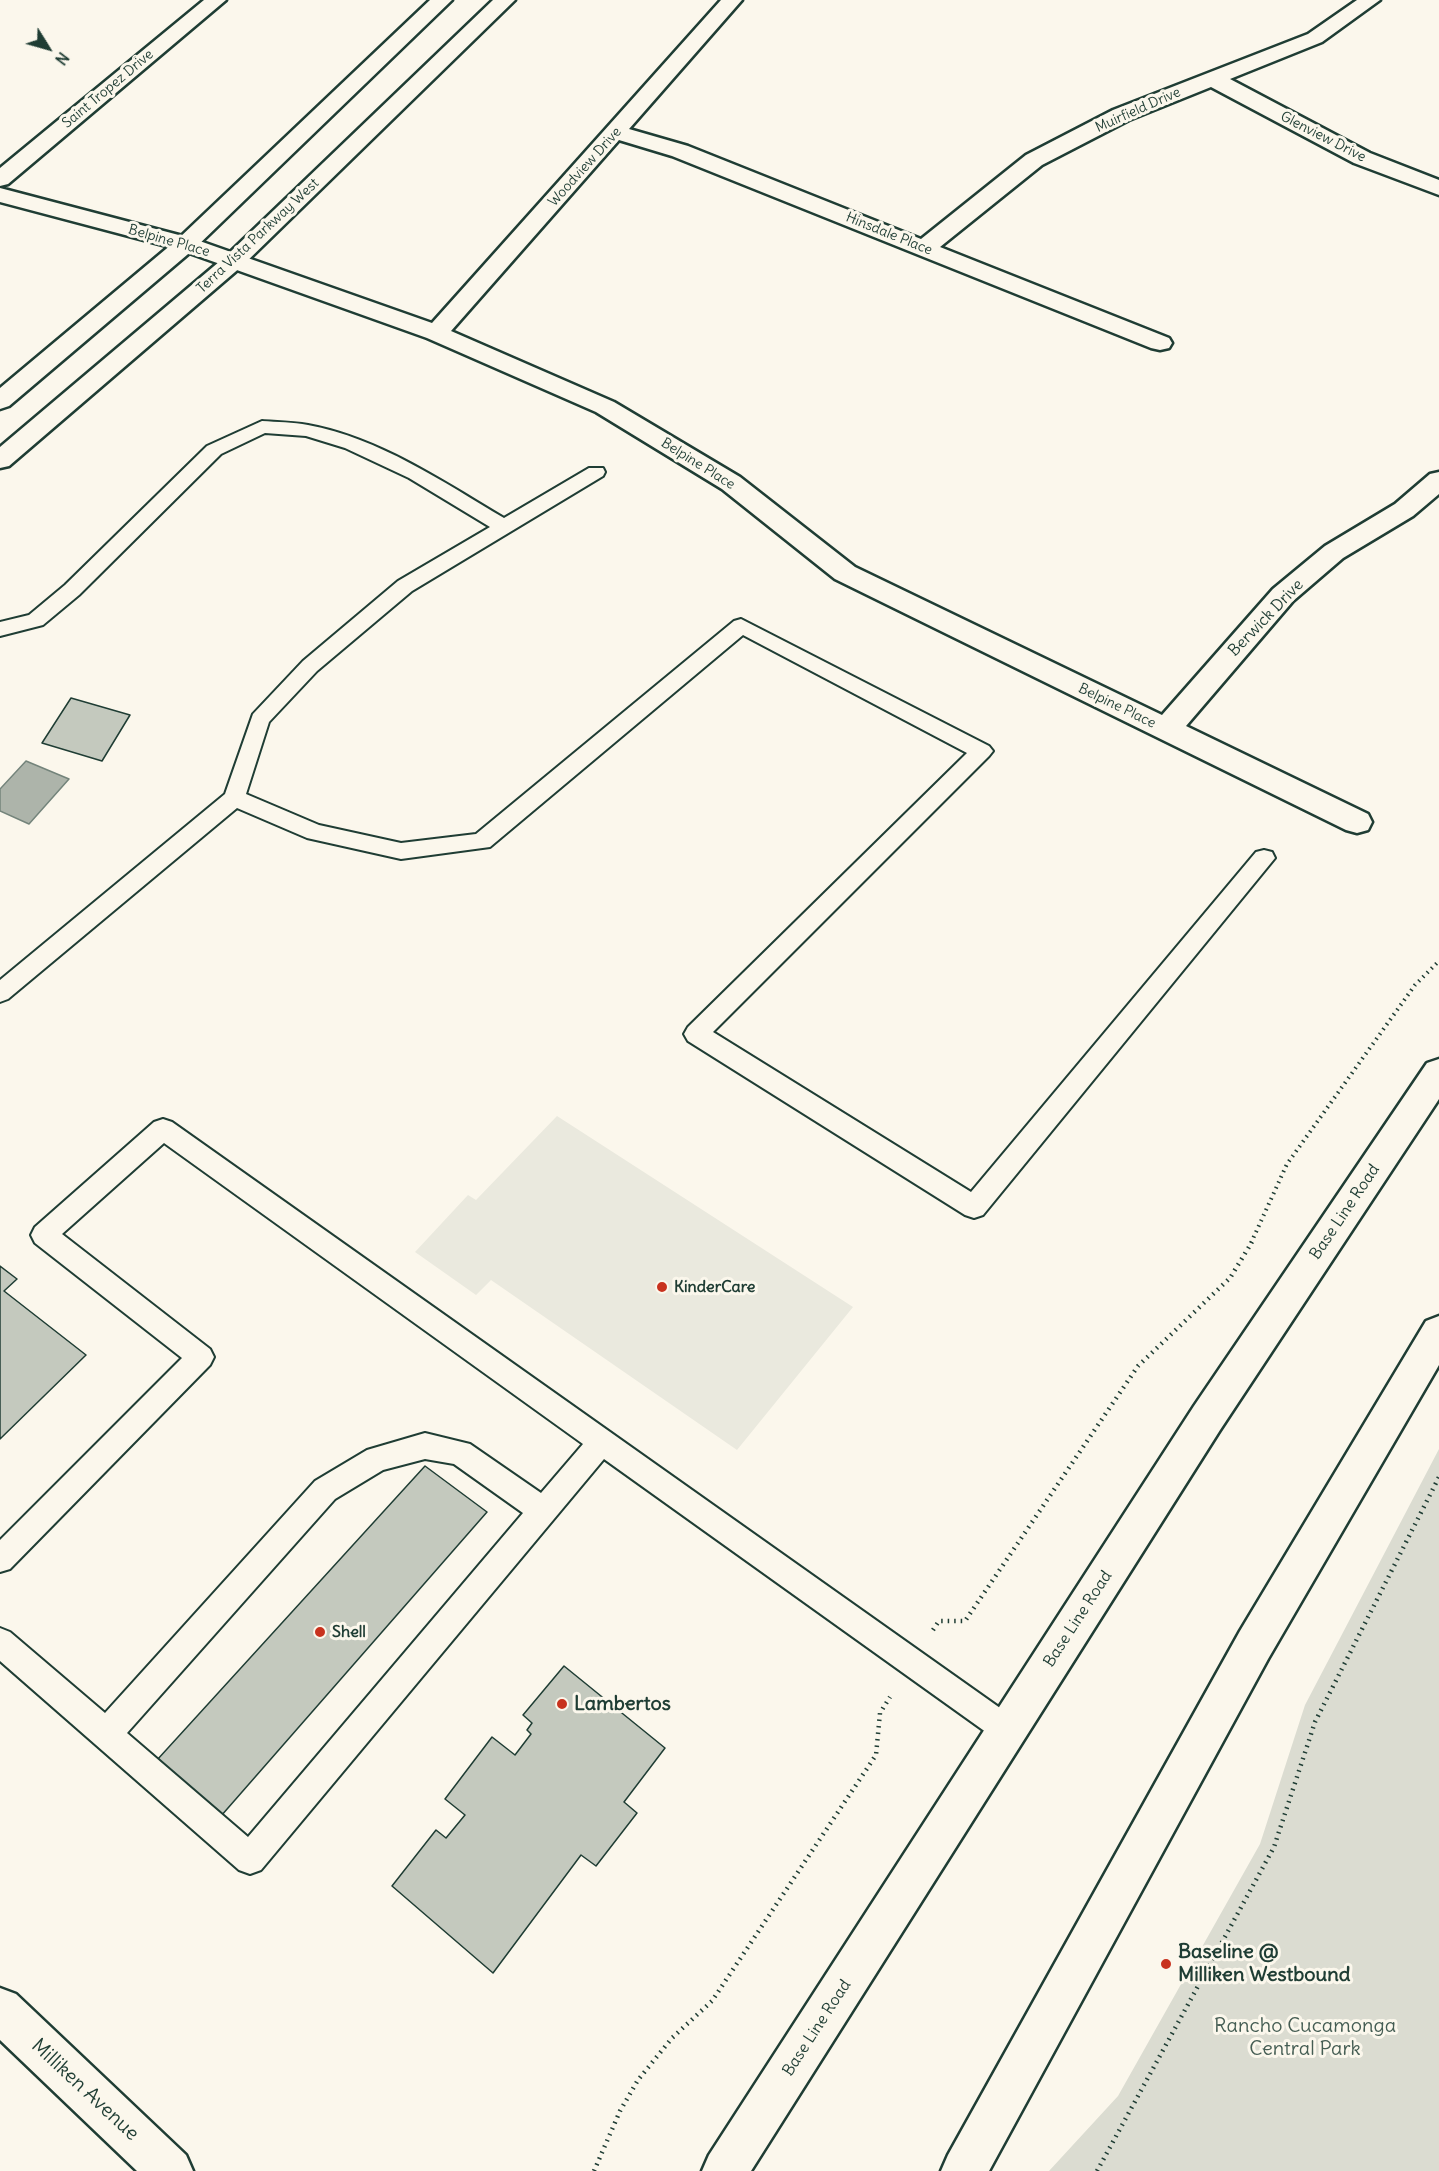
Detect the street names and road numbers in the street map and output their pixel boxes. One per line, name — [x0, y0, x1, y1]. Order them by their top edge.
street label: Saint Tropez Drive — [59, 46, 157, 132]
street label: Muirfield Drive — [1093, 84, 1183, 136]
street label: Glenview Drive — [1277, 108, 1369, 166]
street label: Woodview Drive — [545, 124, 625, 210]
street label: Terra Vista Parkway West — [193, 175, 323, 297]
street label: Hinsdale Place — [843, 209, 935, 259]
street label: Belpine Place — [126, 221, 212, 261]
street label: Belpine Place — [658, 435, 738, 493]
street label: Berwick Drive — [1224, 575, 1308, 661]
street label: Belpine Place — [1076, 680, 1158, 732]
street label: Base Line Road — [1306, 1161, 1384, 1263]
street label: Base Line Road — [1040, 1567, 1116, 1671]
street label: Base Line Road — [779, 1976, 855, 2080]
street label: Milliken Avenue — [26, 2034, 144, 2146]

